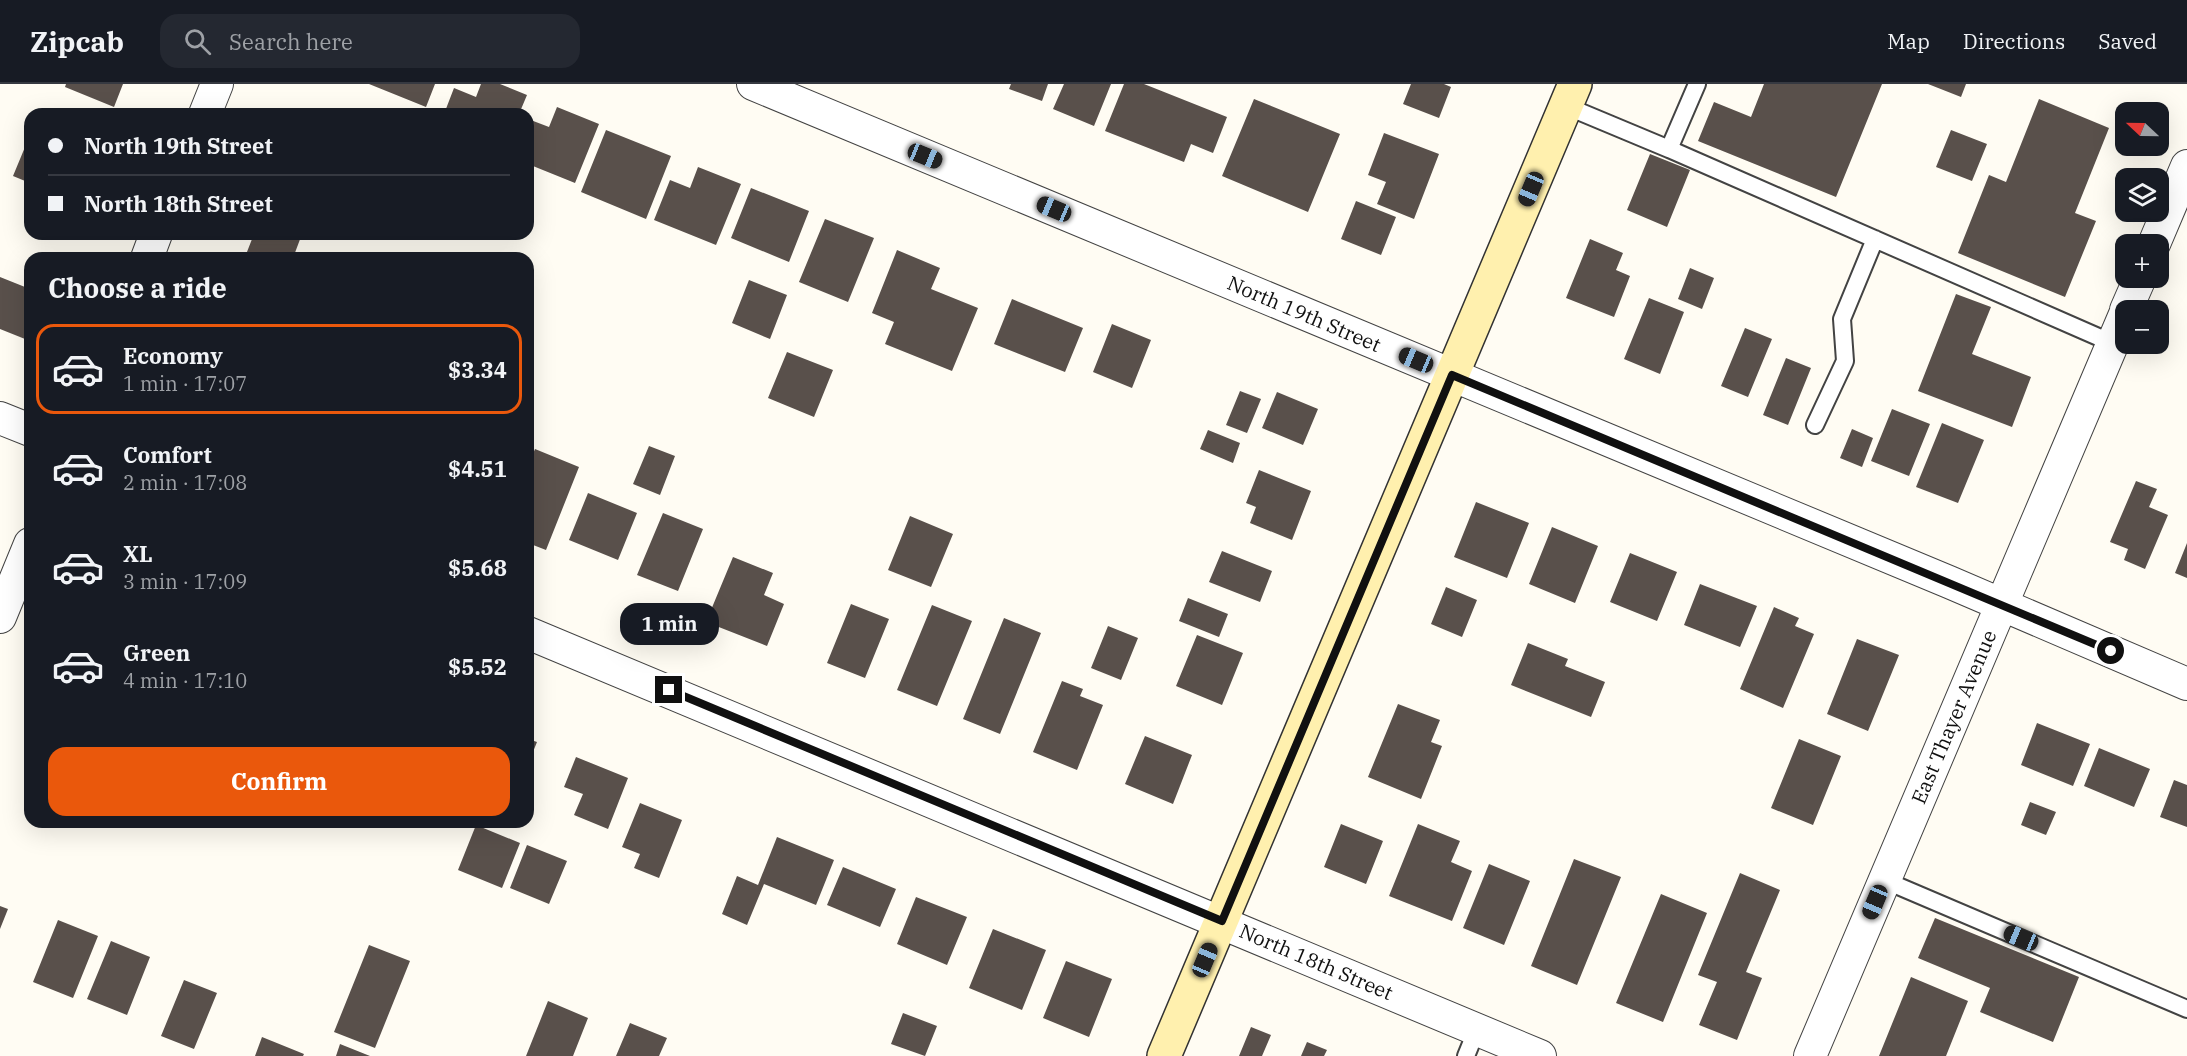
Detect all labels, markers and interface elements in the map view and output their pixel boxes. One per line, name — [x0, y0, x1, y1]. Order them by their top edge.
search box — [160, 14, 580, 68]
text: Zipcab — [30, 23, 124, 60]
icon: search — [181, 25, 214, 58]
text: Search here — [229, 27, 353, 56]
text: Map — [1887, 27, 1930, 55]
text: Directions — [1963, 27, 2065, 55]
text: Saved — [2098, 27, 2157, 55]
north arrow — [2115, 102, 2169, 156]
map controls — [2115, 102, 2169, 354]
text: North 19th Street — [84, 131, 273, 160]
car — [905, 141, 945, 171]
button: layers — [2115, 168, 2169, 222]
car — [1516, 169, 1546, 209]
text: North 18th Street — [84, 189, 273, 218]
car — [1034, 194, 1074, 224]
button: + — [2115, 234, 2169, 288]
street label: North 19th Street — [1223, 269, 1385, 358]
text: Choose a ride — [48, 270, 227, 305]
button: − — [2115, 300, 2169, 354]
text: Economy — [123, 341, 223, 370]
icon: car — [51, 342, 105, 396]
car — [1396, 345, 1436, 375]
text: $3.34 — [448, 355, 507, 384]
text: 1 min · 17:07 — [123, 370, 247, 397]
text: Comfort — [123, 440, 212, 469]
icon: car — [51, 441, 105, 495]
text: $4.51 — [448, 454, 507, 483]
text: 2 min · 17:08 — [123, 469, 247, 496]
text: XL — [123, 539, 153, 568]
icon: car — [51, 540, 105, 594]
text: $5.68 — [448, 553, 507, 582]
text: 3 min · 17:09 — [123, 568, 247, 595]
callout: 1 min — [620, 603, 718, 645]
text: 1 min — [642, 610, 698, 637]
street label: East Thayer Avenue — [1905, 626, 2002, 808]
route start — [2097, 637, 2124, 664]
text: Green — [123, 638, 190, 667]
icon: car — [51, 639, 105, 693]
text: $5.52 — [448, 652, 507, 681]
text: 4 min · 17:10 — [123, 667, 247, 694]
route end — [655, 676, 682, 703]
button: Confirm — [48, 747, 510, 816]
car — [1860, 882, 1890, 922]
street label: North 18th Street — [1235, 917, 1397, 1006]
car — [2001, 923, 2041, 953]
car — [1190, 940, 1220, 980]

